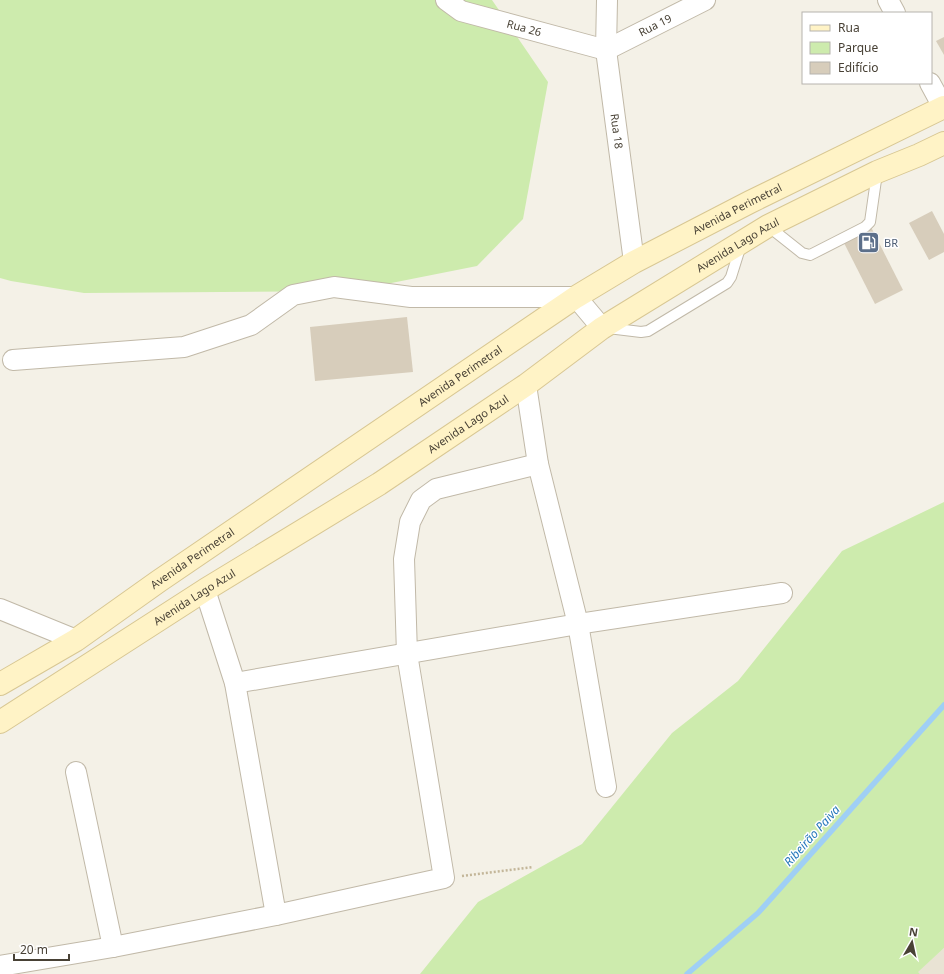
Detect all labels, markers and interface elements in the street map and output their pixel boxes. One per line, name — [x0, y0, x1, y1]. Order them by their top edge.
street label: Rua 19 — [636, 10, 674, 39]
legend — [802, 12, 932, 84]
street label: Rua 26 — [505, 16, 543, 39]
text: Rua — [838, 19, 860, 36]
text: Parque — [838, 39, 879, 56]
text: Edifício — [838, 59, 879, 76]
street label: Rua 18 — [607, 113, 627, 150]
street label: Avenida Perimetral — [690, 180, 784, 237]
street label: Avenida Lago Azul — [693, 214, 781, 275]
fuel station icon: BR — [855, 230, 881, 256]
place label: BR — [884, 235, 898, 250]
street label: Avenida Perimetral — [415, 342, 505, 409]
street label: Avenida Lago Azul — [424, 391, 511, 456]
street label: Avenida Perimetral — [147, 524, 237, 592]
street label: Avenida Lago Azul — [150, 565, 238, 628]
water label: Ribeirão Paiva — [780, 801, 844, 870]
north arrow — [892, 922, 932, 962]
text: N — [908, 924, 919, 940]
scale bar — [14, 936, 69, 962]
text: 20 m — [20, 941, 48, 958]

